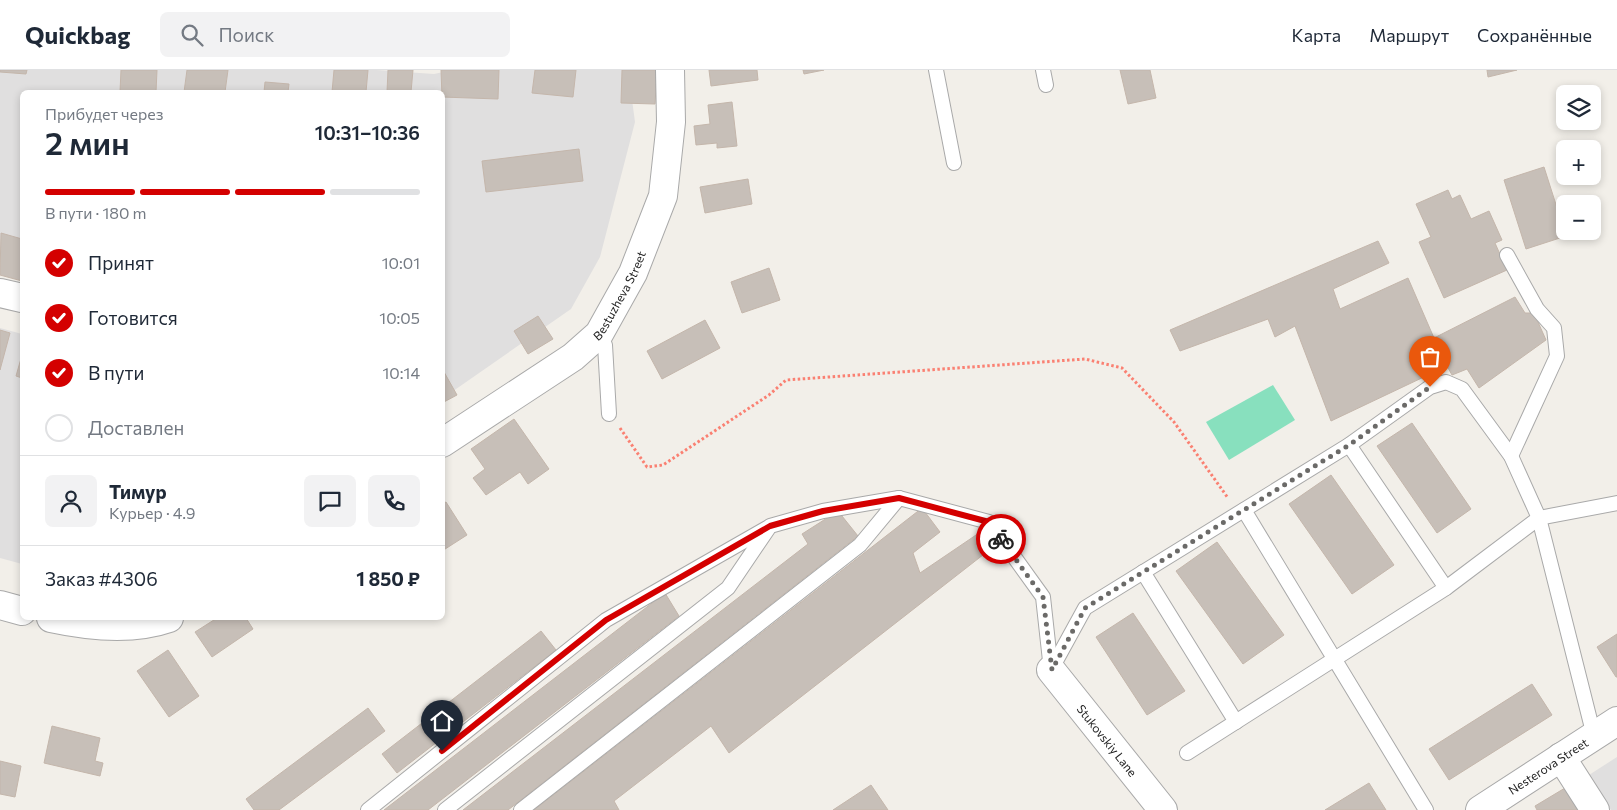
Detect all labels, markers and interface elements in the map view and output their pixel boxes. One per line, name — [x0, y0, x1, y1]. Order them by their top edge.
search box — [160, 12, 510, 57]
text: Quickbag — [25, 20, 130, 49]
icon: search — [178, 21, 206, 49]
text: Поиск — [218, 23, 274, 46]
text: Карта — [1292, 24, 1341, 46]
text: Маршрут — [1369, 24, 1449, 46]
text: Сохранённые — [1477, 24, 1592, 46]
map controls — [1556, 85, 1601, 240]
button: layers — [1556, 85, 1601, 130]
text: Прибудет через — [45, 104, 164, 123]
text: 10:31–10:36 — [315, 121, 420, 144]
text: 2 мин — [45, 122, 130, 162]
button: + — [1556, 140, 1601, 185]
button: − — [1556, 195, 1601, 240]
text: В пути · 180 m — [45, 203, 146, 222]
icon: check — [45, 249, 73, 277]
street label: Bestuzheva Street — [590, 249, 648, 343]
text: Принят — [88, 251, 154, 274]
text: 10:01 — [382, 253, 420, 272]
icon: check — [45, 304, 73, 332]
text: Готовится — [88, 306, 178, 329]
text: 10:05 — [379, 308, 420, 327]
pin — [1409, 336, 1451, 387]
icon: bag — [1416, 343, 1444, 371]
icon: check — [45, 359, 73, 387]
text: В пути — [88, 361, 144, 384]
text: 10:14 — [383, 363, 420, 382]
text: Доставлен — [88, 416, 184, 439]
button: person — [45, 475, 97, 527]
button: chat — [304, 475, 356, 527]
button: phone — [368, 475, 420, 527]
text: Тимур — [109, 480, 167, 503]
text: Курьер · 4.9 — [109, 503, 195, 522]
courier — [976, 514, 1026, 564]
icon: bike — [987, 525, 1015, 553]
text: Заказ #4306 — [45, 567, 158, 590]
text: 1 850 ₽ — [356, 567, 420, 590]
pin — [421, 700, 463, 751]
street label: Stukovskiy Lane — [1074, 702, 1140, 779]
icon: home — [428, 707, 456, 735]
street label: Nesterova Street — [1505, 735, 1590, 797]

